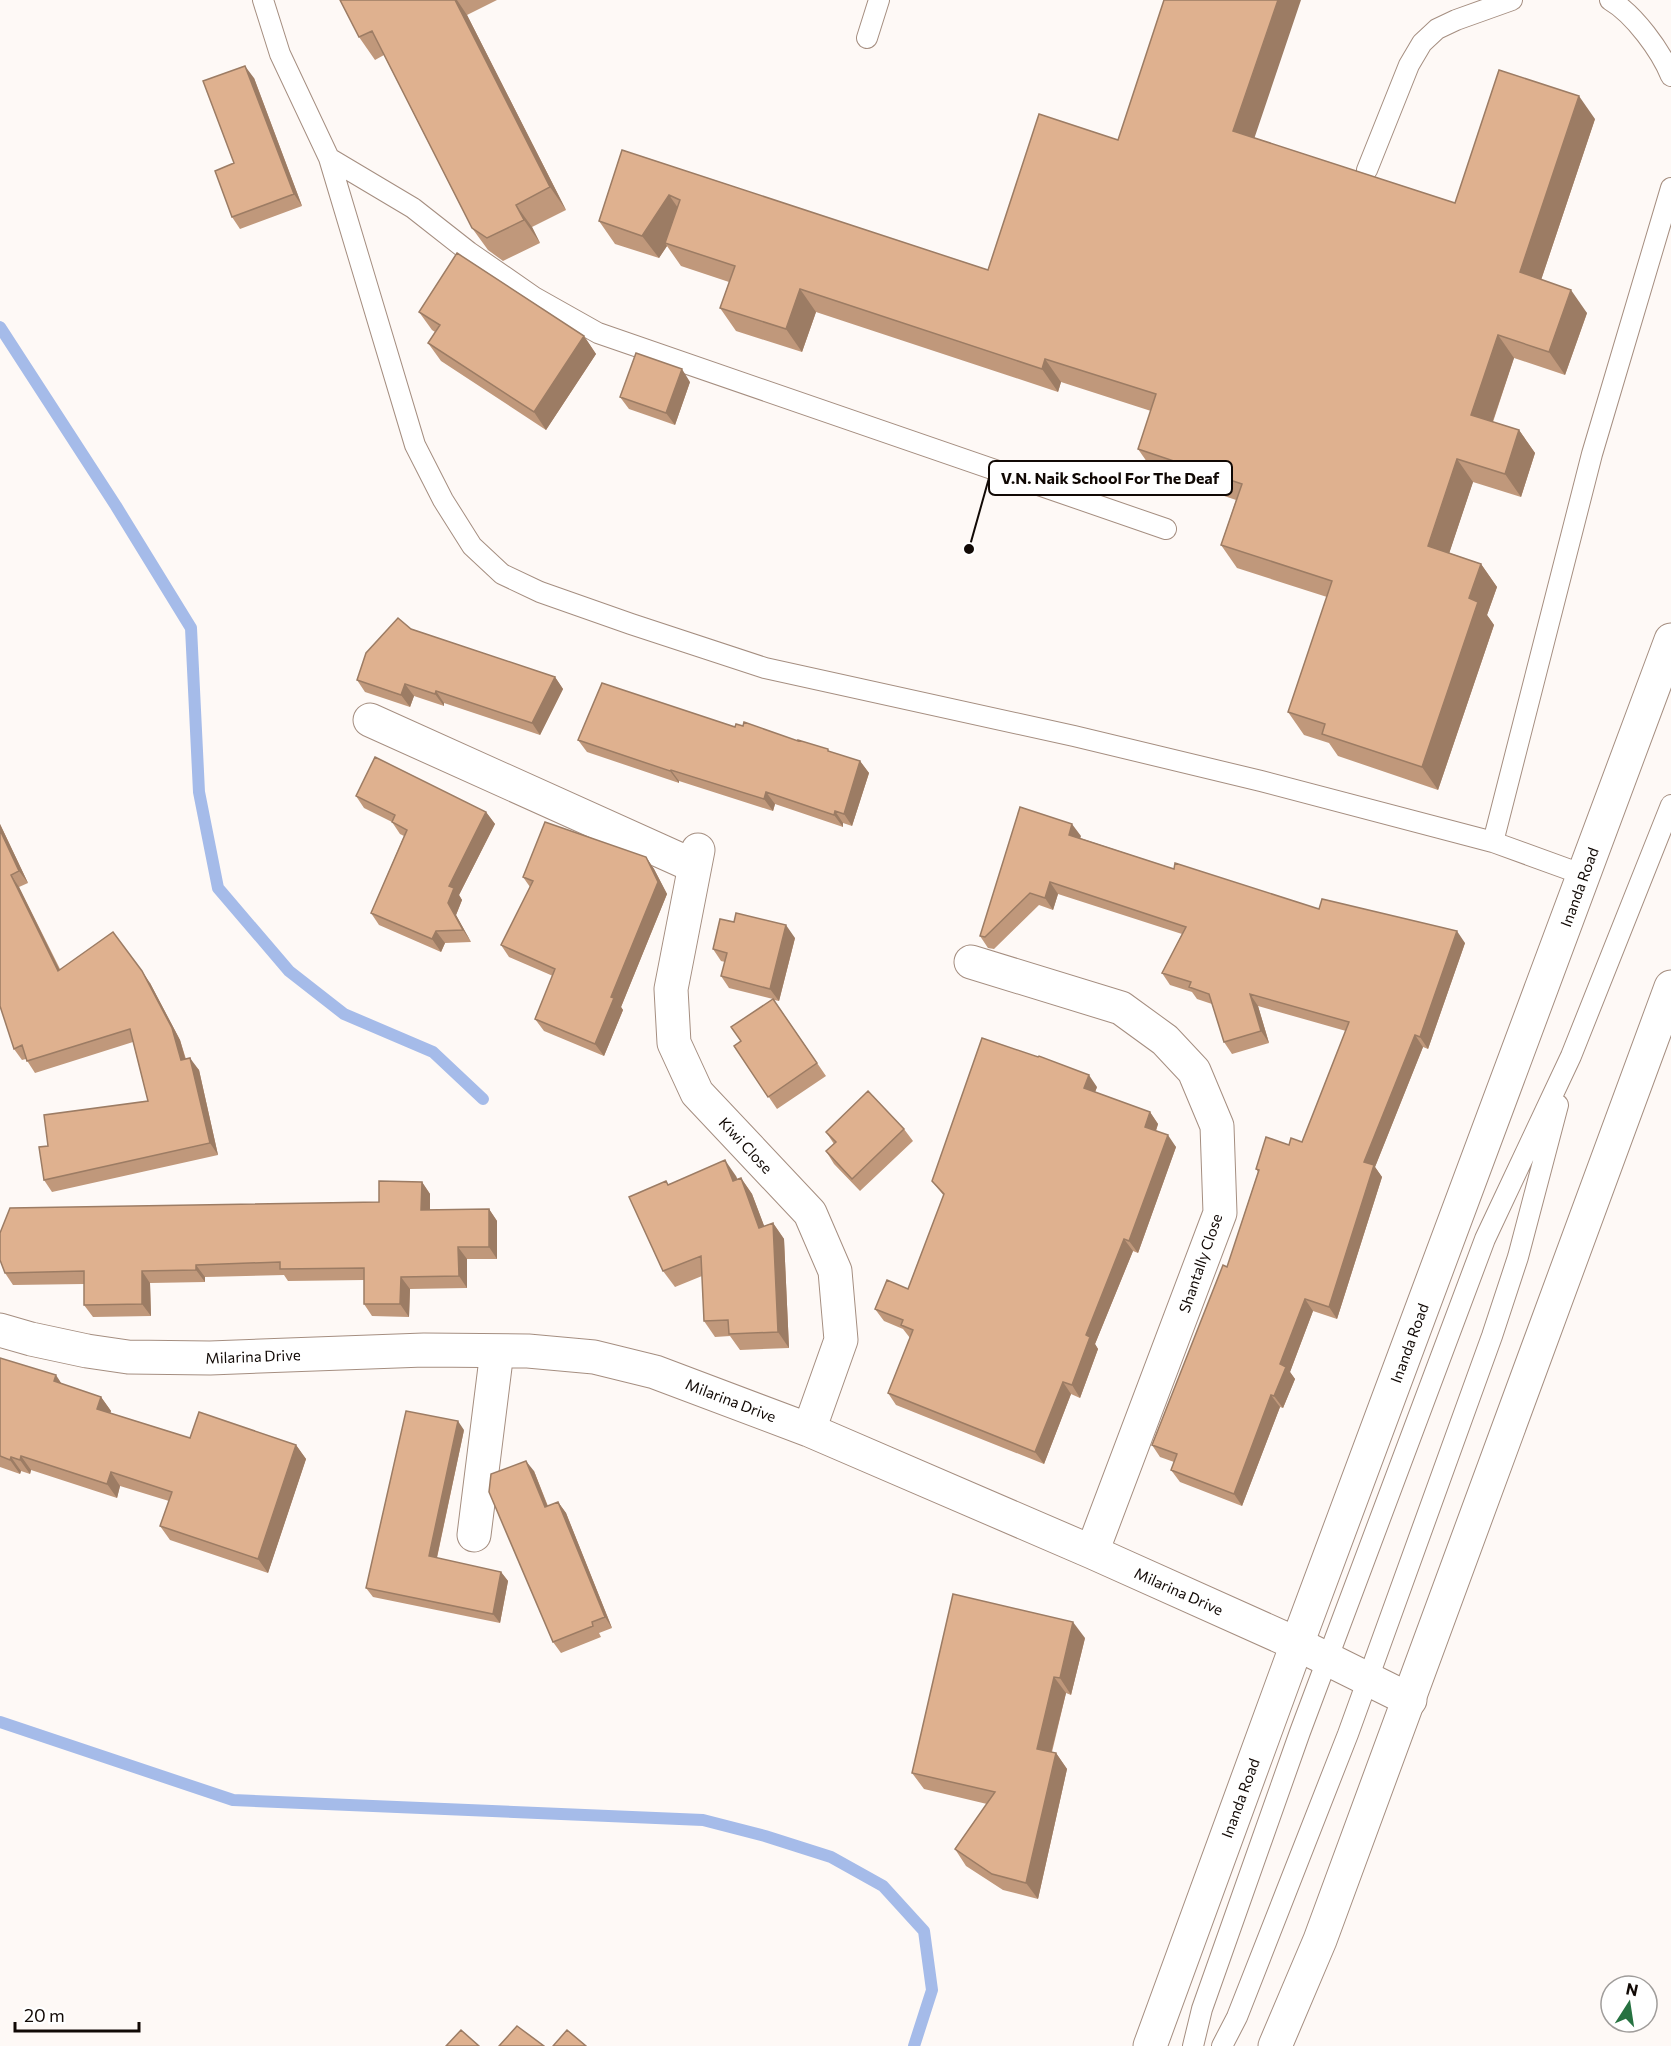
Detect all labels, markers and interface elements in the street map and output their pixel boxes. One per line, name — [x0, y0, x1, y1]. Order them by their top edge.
callout: V.N. Naik School For The Deaf — [989, 461, 1232, 495]
text: V.N. Naik School For The Deaf — [1001, 468, 1220, 487]
street label: Inanda Road — [1556, 845, 1602, 929]
street label: Kiwi Close — [715, 1113, 777, 1177]
street label: Shantally Close — [1175, 1211, 1225, 1315]
street label: Inanda Road — [1386, 1301, 1432, 1385]
street label: Milarina Drive — [205, 1345, 301, 1367]
street label: Milarina Drive — [683, 1375, 779, 1426]
street label: Milarina Drive — [1132, 1563, 1226, 1619]
street label: Inanda Road — [1217, 1756, 1263, 1840]
north arrow — [1599, 1974, 1659, 2034]
text: N — [1624, 1978, 1640, 1999]
scale bar — [15, 1995, 140, 2033]
text: 20 m — [24, 2004, 65, 2026]

